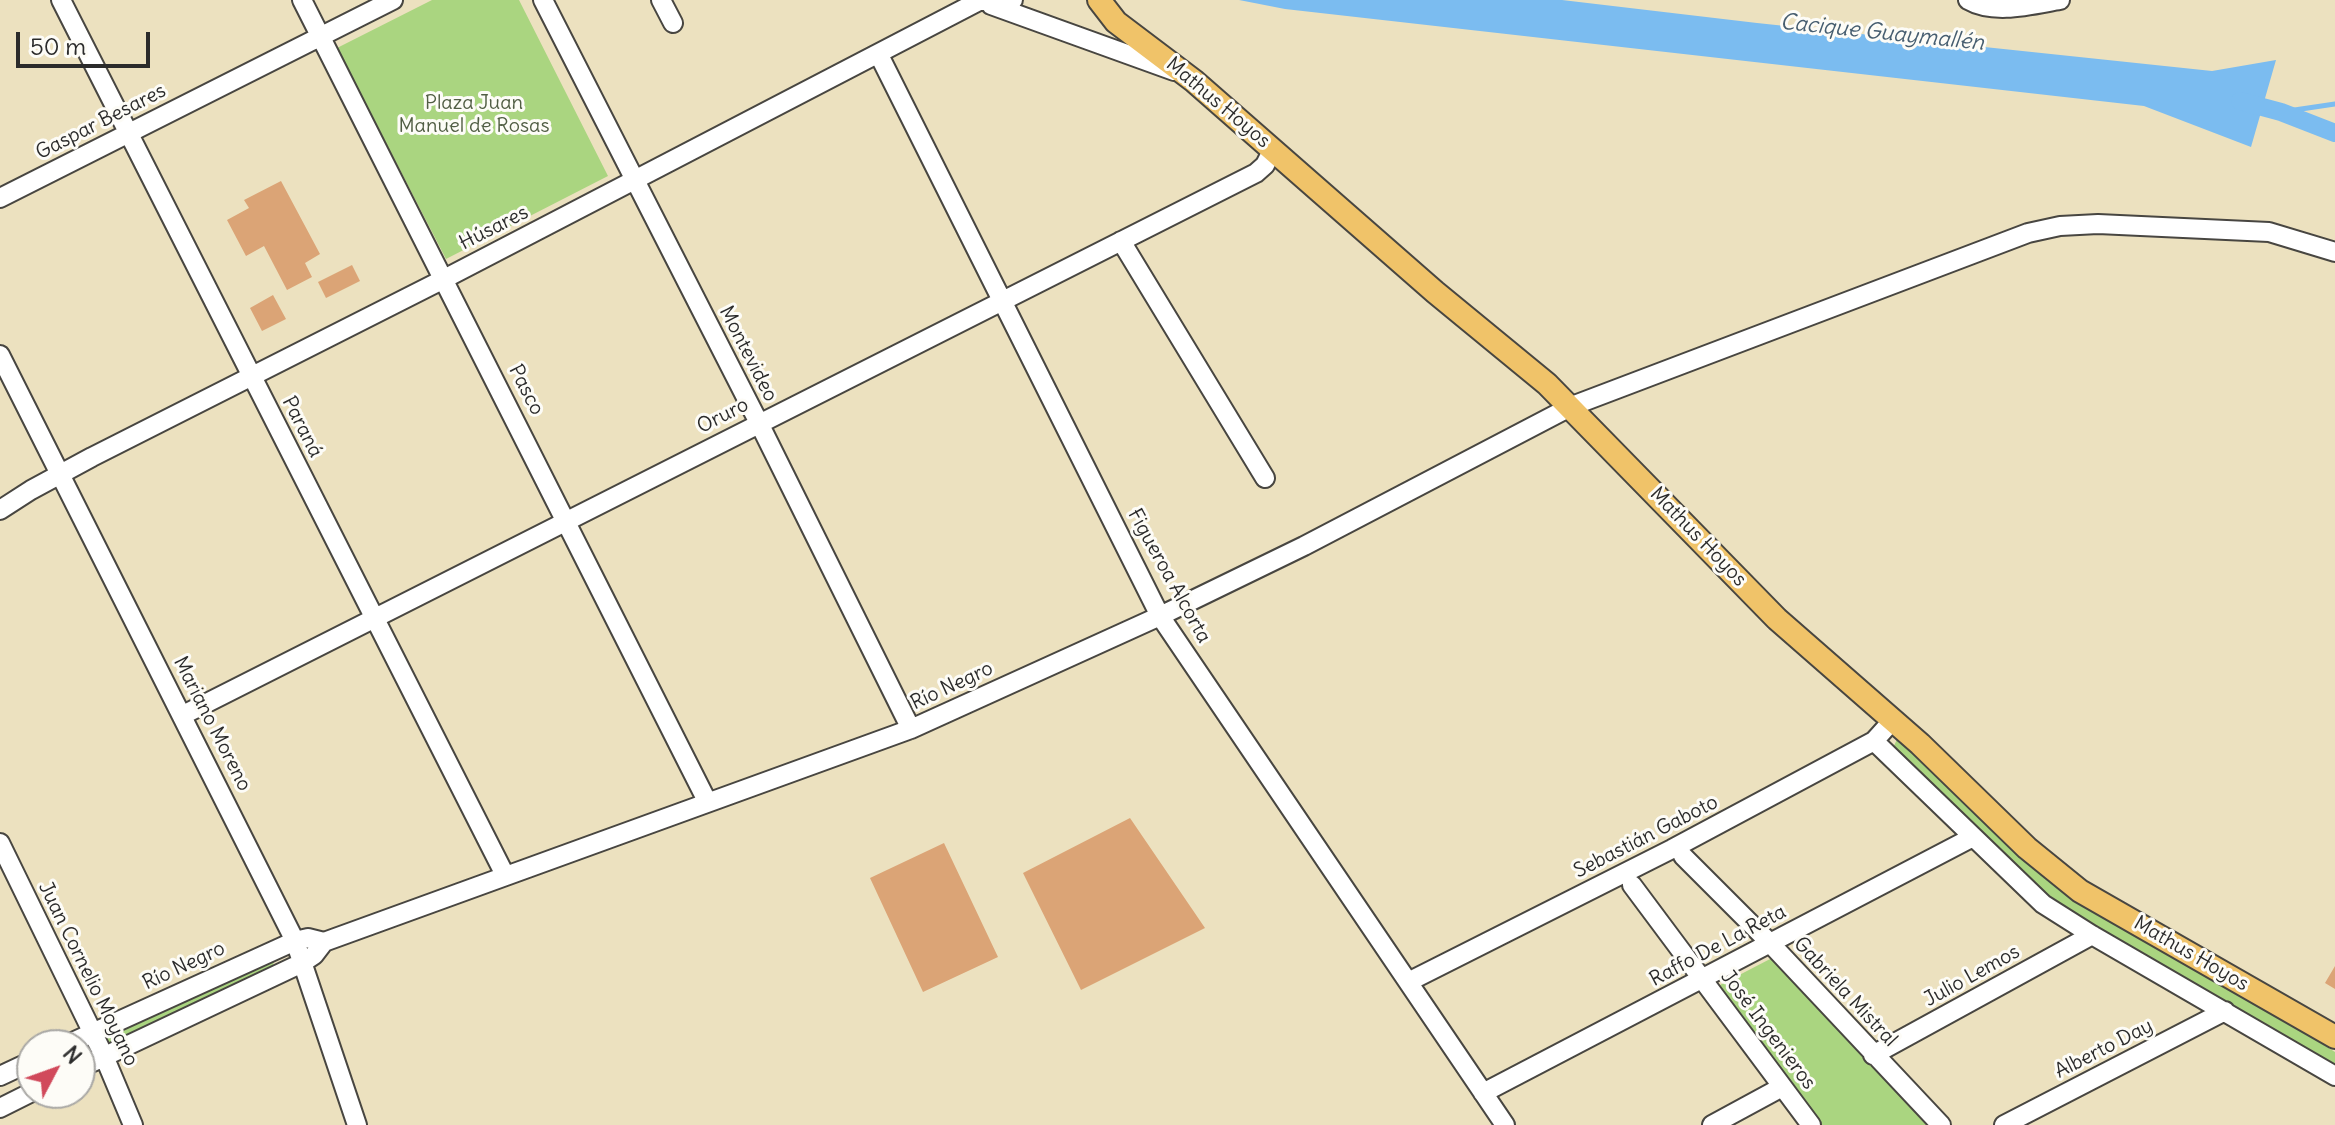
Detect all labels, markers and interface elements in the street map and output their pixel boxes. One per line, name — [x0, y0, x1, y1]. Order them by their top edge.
water label: Cacique Guaymallén — [1779, 9, 1985, 57]
scale bar — [20, 16, 154, 66]
text: 50 m — [30, 31, 86, 61]
street label: Mathus Hoyos — [1161, 53, 1275, 153]
street label: Gaspar Besares — [32, 79, 170, 165]
park label: Plaza Juan Manuel de Rosas — [398, 91, 550, 138]
street label: Húsares — [456, 201, 532, 255]
street label: Montevideo — [714, 302, 782, 406]
street label: Pasco — [503, 361, 549, 419]
street label: Paraná — [276, 392, 328, 462]
street label: Oruro — [693, 393, 753, 439]
street label: Mathus Hoyos — [1645, 482, 1751, 592]
street label: Figueroa Alcorta — [1122, 505, 1216, 647]
street label: Mariano Moreno — [168, 653, 256, 795]
street label: Río Negro — [907, 657, 997, 715]
street label: Sebastián Gaboto — [1570, 790, 1722, 884]
street label: Juan Cornelio Moyano — [33, 878, 143, 1070]
street label: Raffo De La Reta — [1646, 900, 1790, 992]
street label: Mathus Hoyos — [2129, 911, 2253, 997]
street label: Gabriela Mistral — [1788, 932, 1902, 1052]
street label: Río Negro — [139, 937, 229, 995]
street label: Julio Lemos — [1920, 940, 2024, 1012]
street label: José Ingenieros — [1715, 966, 1821, 1094]
street label: Alberto Day — [2051, 1014, 2157, 1084]
north arrow — [16, 1029, 96, 1109]
text: N — [57, 1040, 88, 1069]

